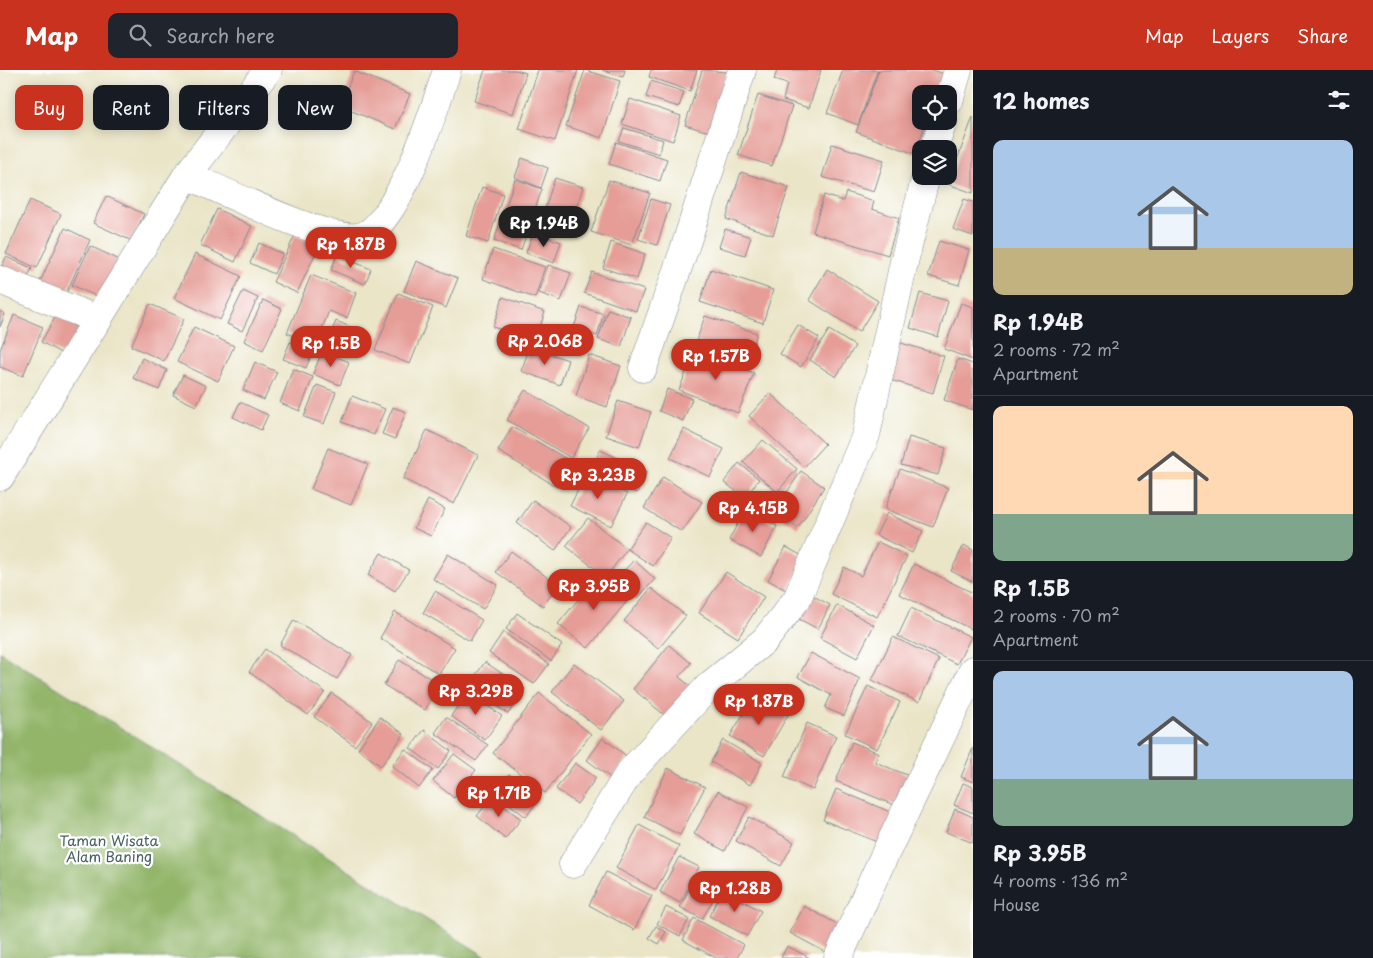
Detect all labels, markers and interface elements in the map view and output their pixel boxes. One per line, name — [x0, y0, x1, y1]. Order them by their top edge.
search box — [108, 13, 458, 58]
text: Map — [25, 17, 78, 53]
icon: search — [126, 21, 154, 49]
text: Search here — [166, 21, 275, 49]
text: Map — [1145, 22, 1184, 49]
text: Layers — [1212, 22, 1269, 49]
text: Share — [1297, 22, 1348, 49]
text: 12 homes — [993, 84, 1090, 116]
chip: Buy — [15, 85, 83, 130]
chip: Rent — [93, 85, 169, 130]
chip: Filters — [179, 85, 268, 130]
chip: New — [278, 85, 352, 130]
map controls — [912, 85, 957, 185]
button: locate — [912, 85, 957, 130]
icon: filters — [1325, 86, 1353, 114]
button: layers — [912, 140, 957, 185]
icon: home — [1128, 173, 1218, 263]
pin: Rp 1.94B — [492, 206, 596, 248]
text: Rp 1.94B — [509, 210, 579, 234]
pin: Rp 1.87B — [299, 226, 403, 269]
text: Rp 1.87B — [316, 231, 386, 255]
text: Rp 1.94B — [993, 305, 1084, 337]
pin: Rp 2.06B — [493, 324, 597, 366]
pin: Rp 1.5B — [285, 326, 377, 368]
text: Rp 2.06B — [508, 328, 582, 352]
text: Rp 1.5B — [302, 330, 360, 354]
text: 2 rooms · 72 m² — [993, 337, 1120, 361]
pin: Rp 1.57B — [664, 338, 768, 381]
text: Rp 1.57B — [682, 343, 750, 367]
text: Apartment — [993, 361, 1078, 385]
icon: home — [1128, 438, 1218, 528]
pin: Rp 3.23B — [546, 458, 650, 500]
text: Rp 3.23B — [561, 462, 636, 486]
pin: Rp 4.15B — [701, 490, 805, 533]
text: Rp 4.15B — [718, 495, 788, 519]
pin: Rp 3.95B — [542, 568, 646, 611]
text: Rp 1.5B — [993, 571, 1070, 603]
text: Rp 3.95B — [558, 573, 630, 597]
text: 2 rooms · 70 m² — [993, 603, 1120, 627]
text: Apartment — [993, 627, 1078, 651]
pin: Rp 3.29B — [424, 674, 528, 716]
text: Rp 3.29B — [439, 678, 513, 702]
pin: Rp 1.87B — [707, 684, 811, 726]
text: Rp 1.87B — [724, 688, 794, 712]
icon: home — [1128, 703, 1218, 793]
pin: Rp 1.71B — [447, 776, 551, 818]
text: Rp 1.71B — [467, 780, 531, 804]
park label: Taman Wisata Alam Baning — [59, 830, 159, 867]
text: Rp 3.95B — [993, 836, 1087, 868]
text: 4 rooms · 136 m² — [993, 868, 1128, 892]
pin: Rp 1.28B — [683, 870, 787, 913]
text: Rp 1.28B — [699, 875, 771, 899]
text: House — [993, 892, 1040, 916]

